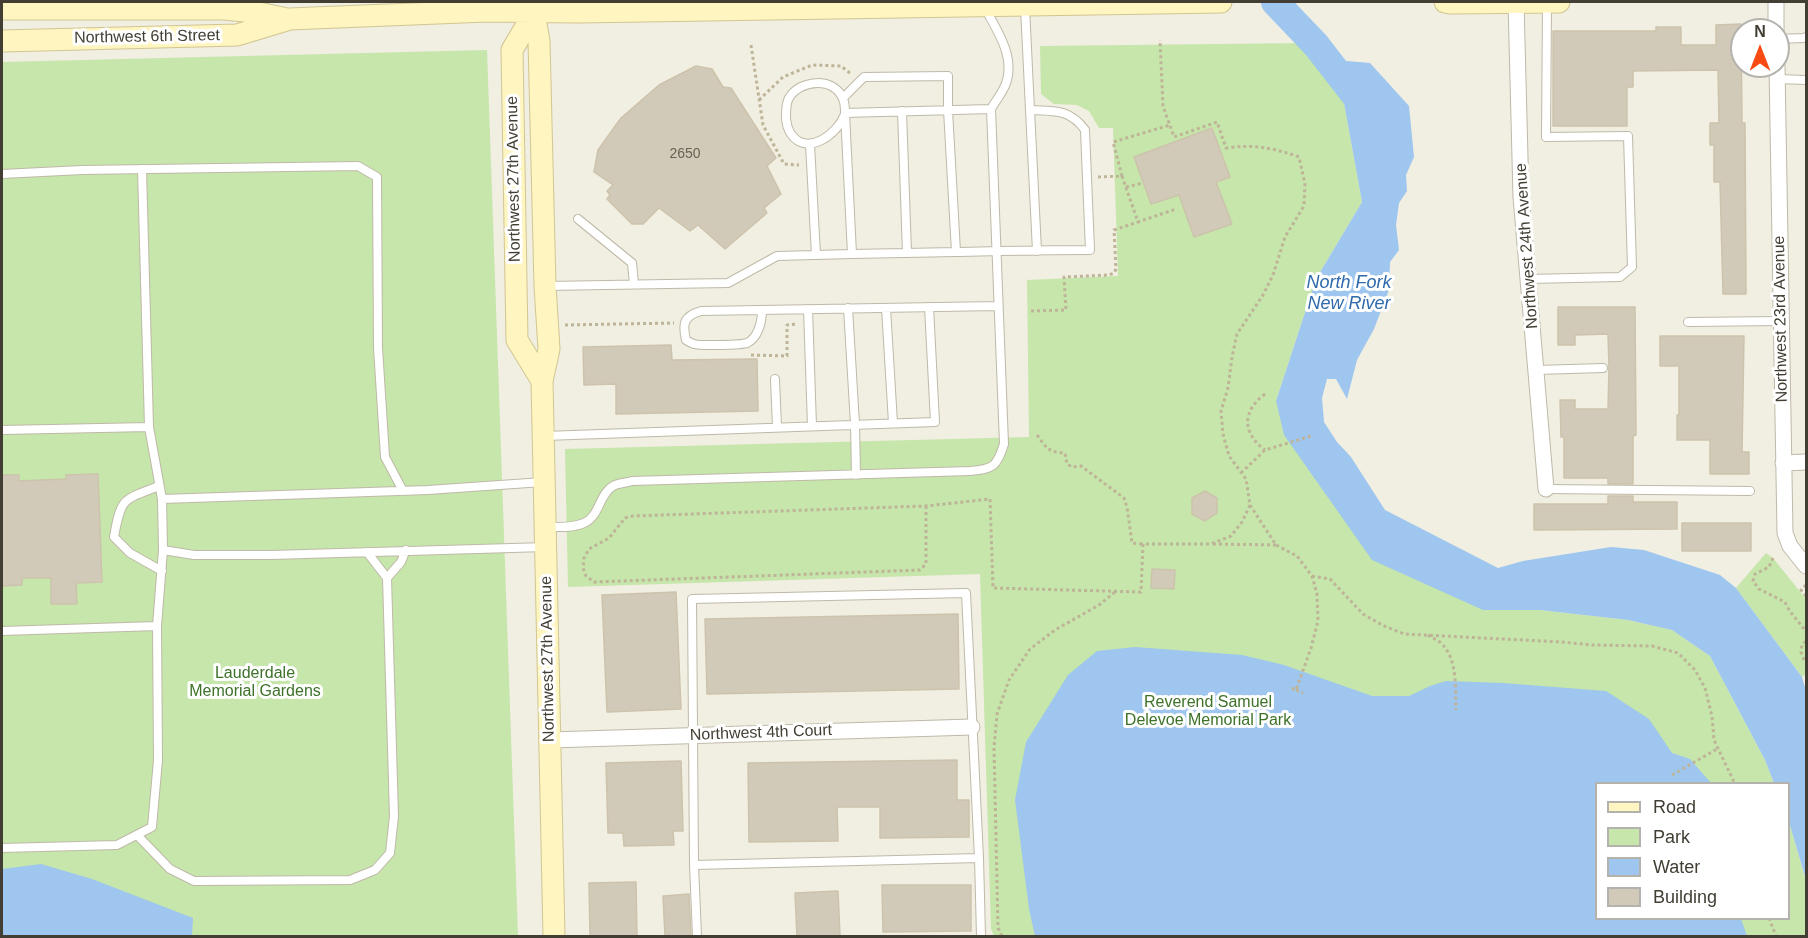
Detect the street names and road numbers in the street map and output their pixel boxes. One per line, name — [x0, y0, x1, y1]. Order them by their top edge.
street label: Northwest 6th Street — [74, 26, 220, 48]
street label: Northwest 27th Avenue — [503, 96, 525, 262]
street label: Northwest 24th Avenue — [1512, 163, 1542, 329]
street label: Northwest 23rd Avenue — [1770, 235, 1792, 403]
street label: Northwest 27th Avenue — [537, 576, 559, 742]
street label: Northwest 4th Court — [690, 721, 832, 745]

